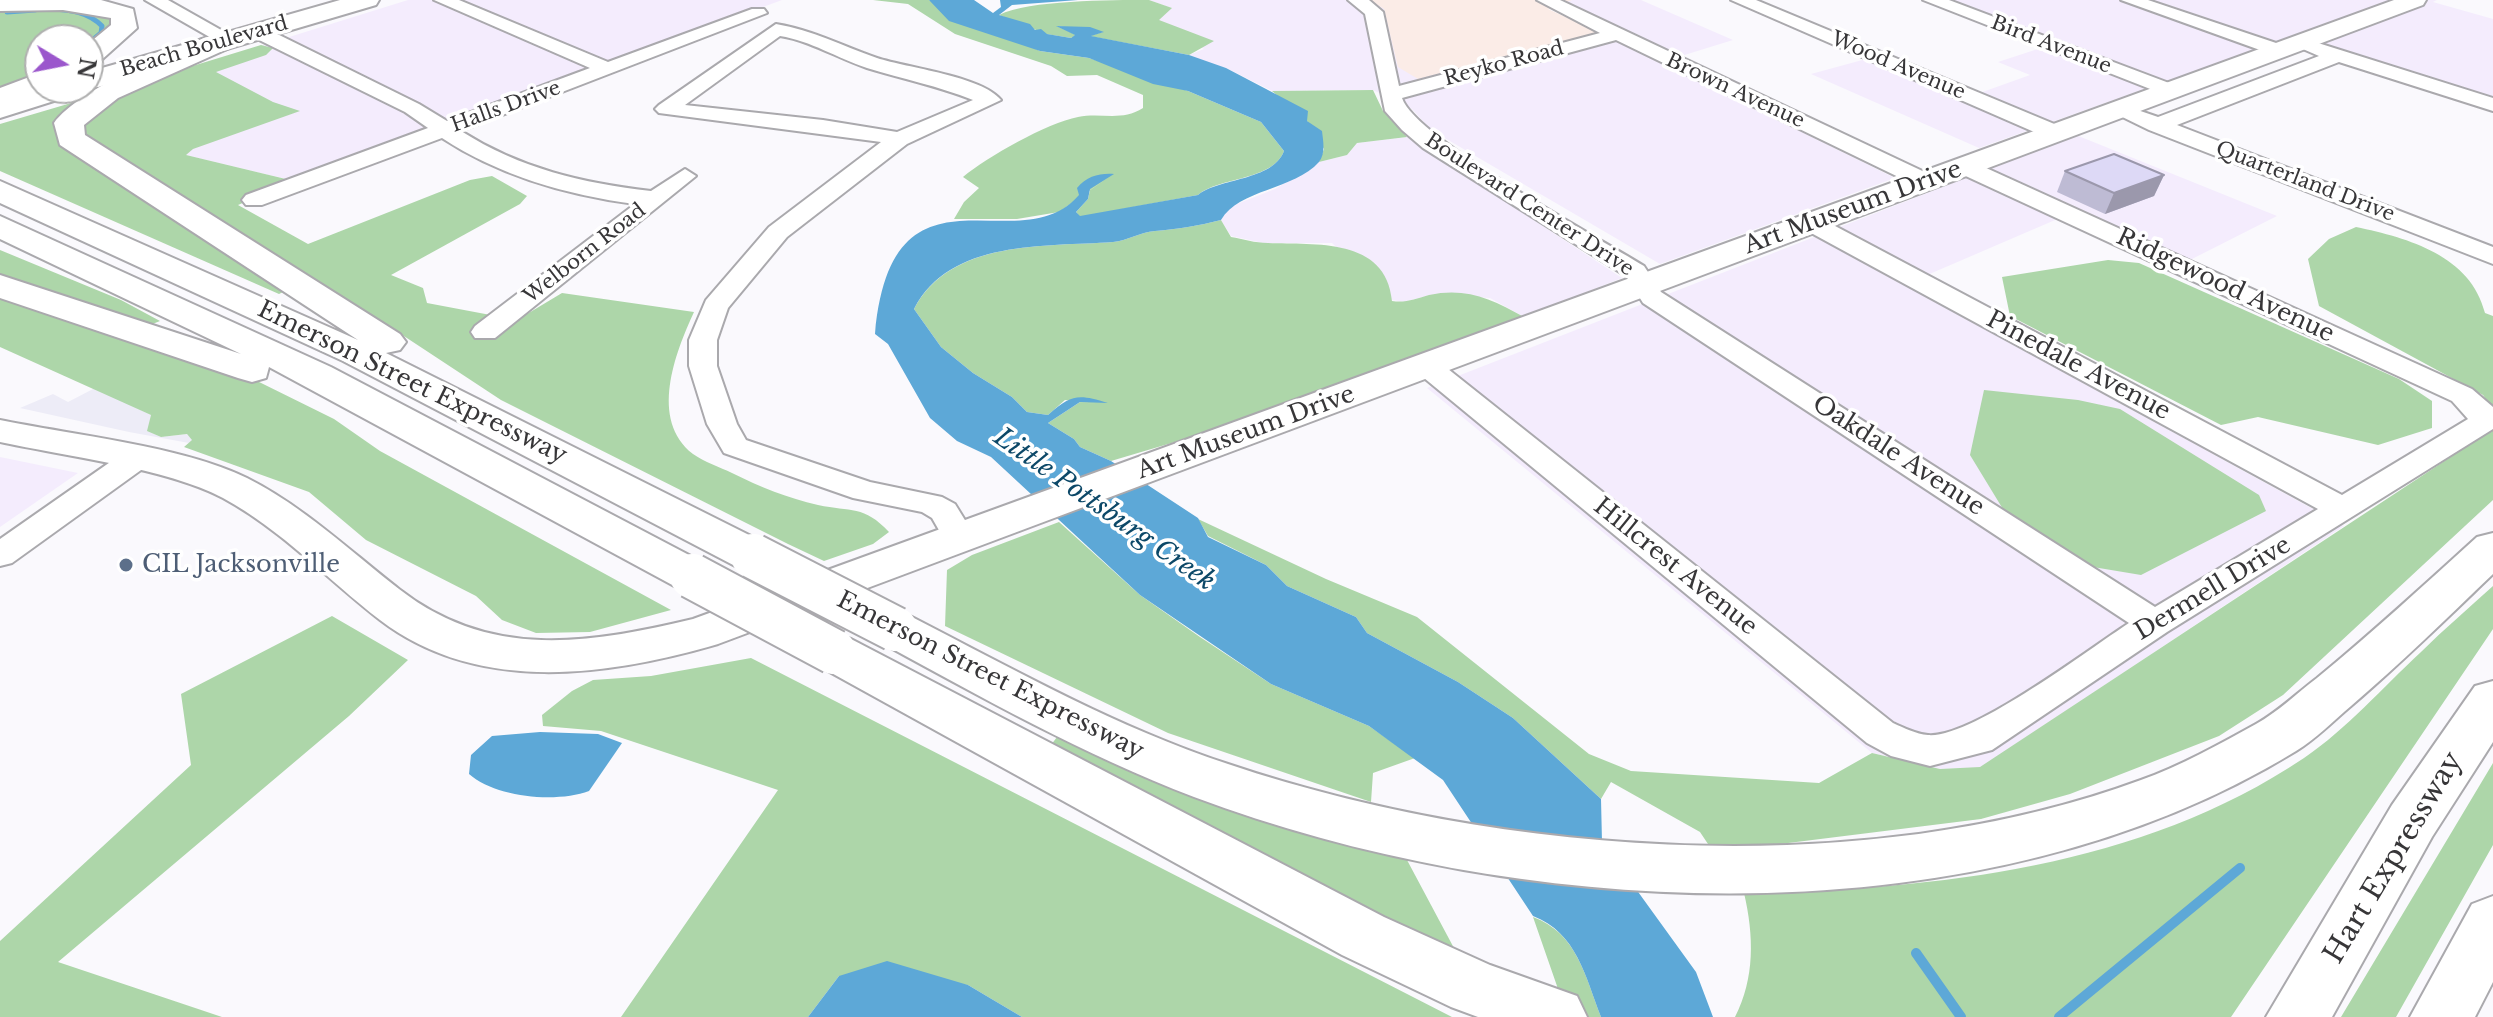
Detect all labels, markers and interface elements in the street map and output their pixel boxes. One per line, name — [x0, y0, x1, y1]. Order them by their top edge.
street label: Bird Avenue — [1987, 11, 2115, 79]
street label: Beach Boulevard — [117, 12, 291, 82]
north arrow — [24, 24, 104, 104]
street label: Wood Avenue — [1827, 27, 1969, 105]
street label: Reyko Road — [1441, 36, 1567, 92]
street label: Brown Avenue — [1662, 48, 1808, 134]
text: N — [71, 55, 101, 80]
street label: Halls Drive — [448, 76, 564, 138]
street label: Boulevard Center Drive — [1420, 129, 1638, 281]
street label: Quarterland Drive — [2212, 137, 2398, 227]
street label: Art Museum Drive — [1740, 155, 1966, 261]
street label: Welborn Road — [519, 199, 651, 309]
street label: Ridgewood Avenue — [2112, 223, 2338, 349]
street label: Emerson Street Expressway — [253, 295, 571, 471]
street label: Pinedale Avenue — [1981, 305, 2175, 427]
street label: Art Museum Drive — [1133, 380, 1359, 486]
street label: Oakdale Avenue — [1807, 390, 1989, 522]
water label: Little Pottsburg Creek — [988, 422, 1220, 598]
street label: Hillcrest Avenue — [1587, 492, 1763, 642]
street label: Dermell Drive — [2130, 531, 2296, 647]
place label: CIL Jacksonville — [142, 551, 340, 579]
marker: CIL Jacksonville — [117, 556, 135, 574]
street label: Emerson Street Expressway — [832, 586, 1148, 766]
street label: Hart Expressway — [2318, 746, 2470, 970]

